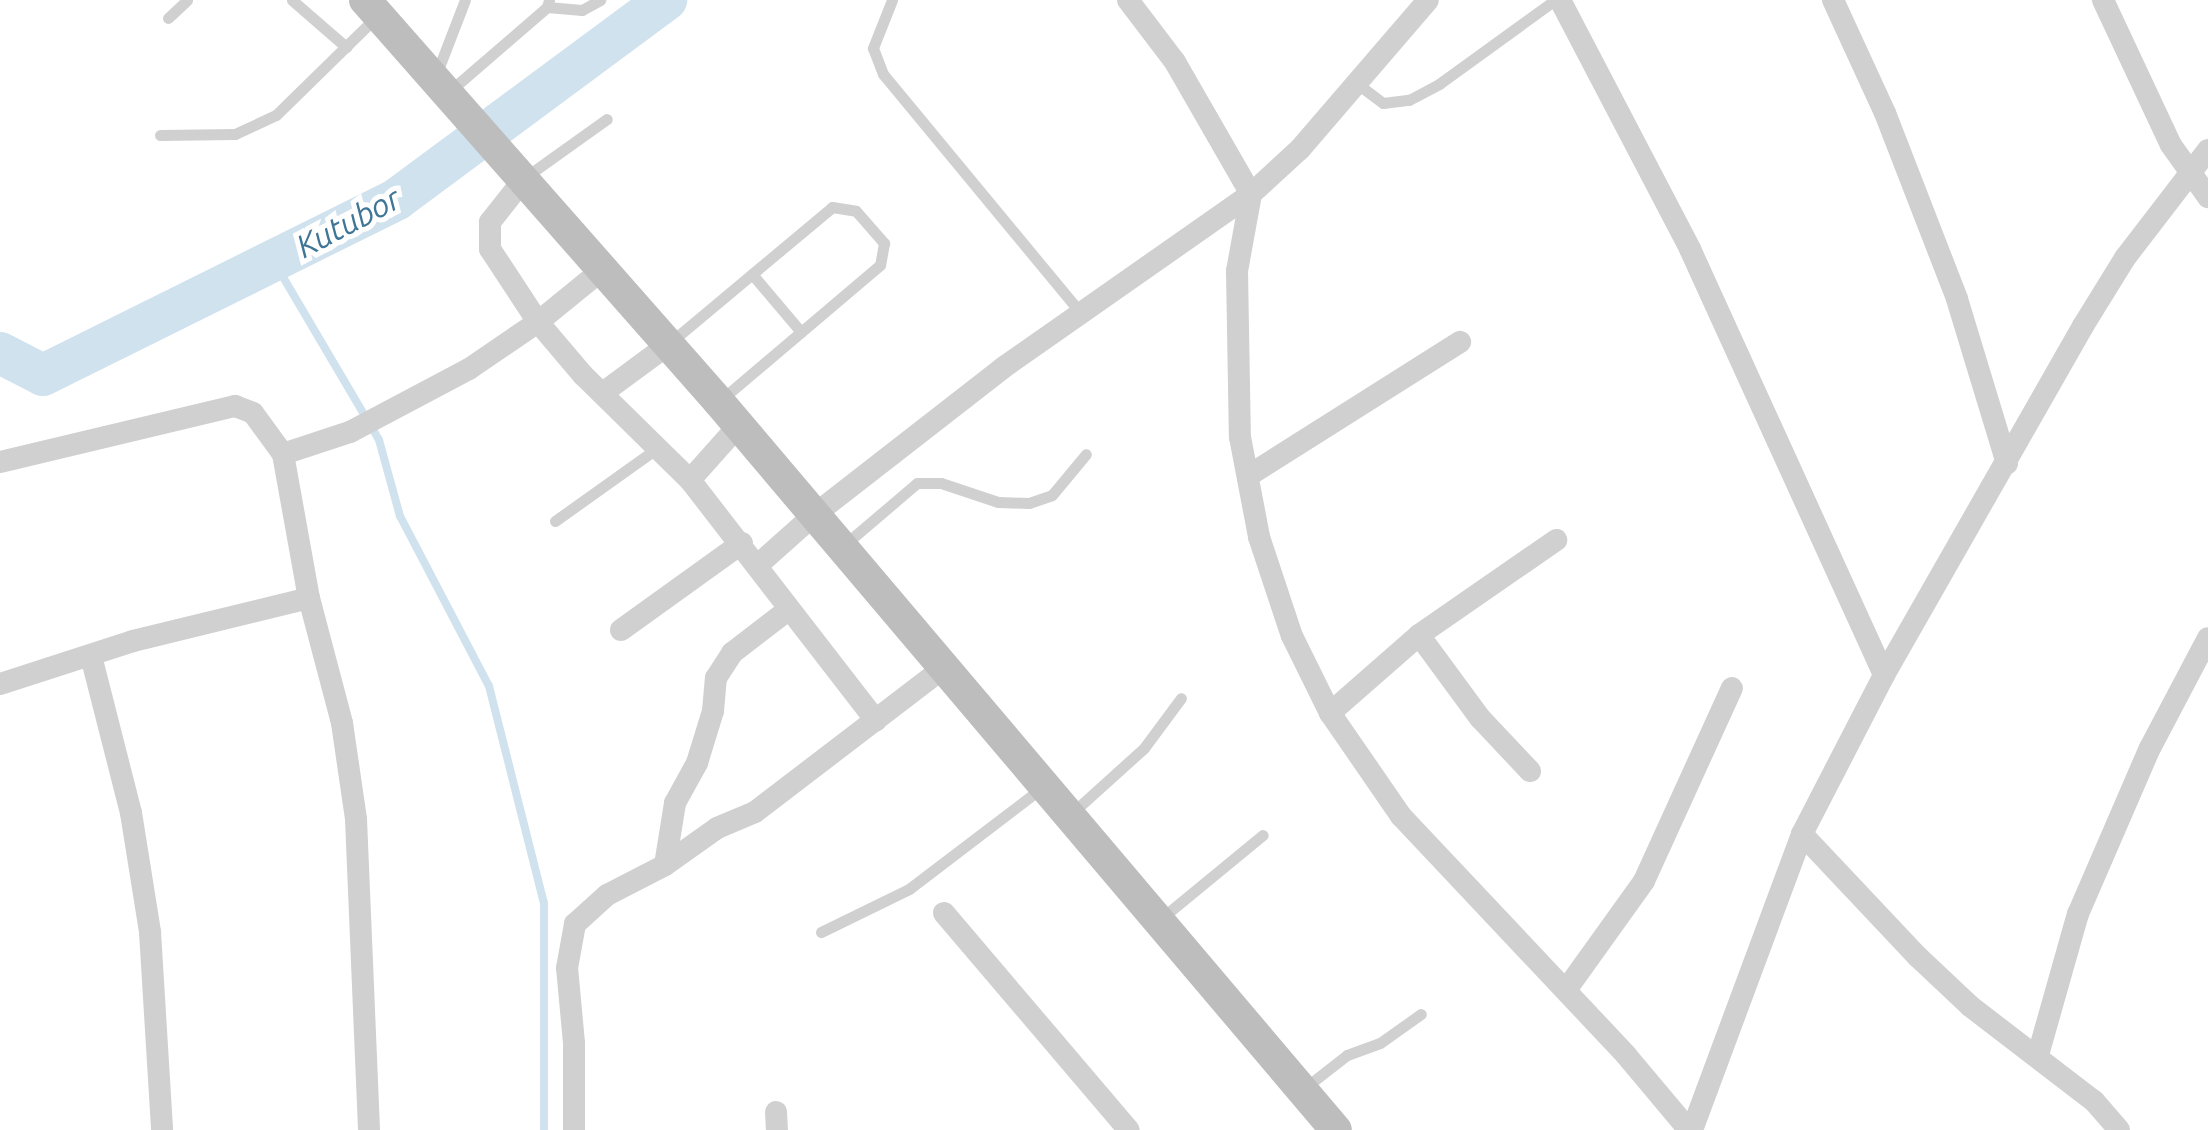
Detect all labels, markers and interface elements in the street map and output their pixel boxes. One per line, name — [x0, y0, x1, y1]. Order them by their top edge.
water label: Kutubor — [289, 179, 407, 265]

